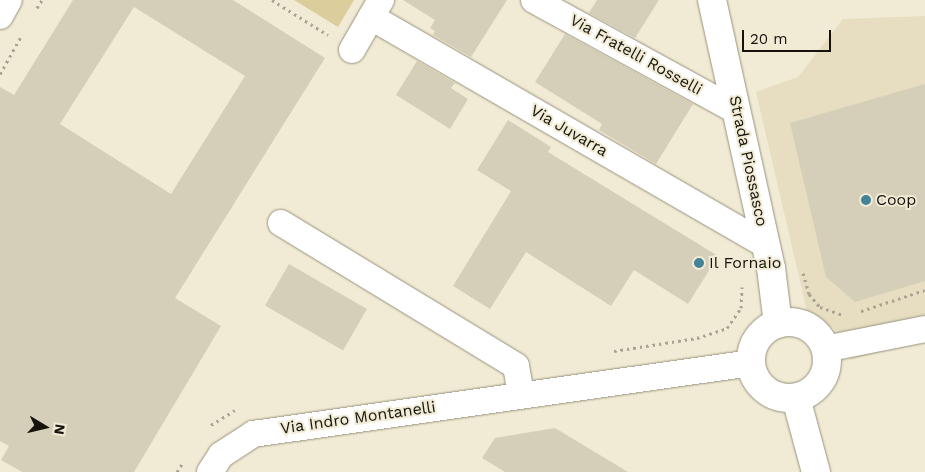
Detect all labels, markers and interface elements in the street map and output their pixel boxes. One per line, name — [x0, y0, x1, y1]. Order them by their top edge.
street label: Via Fratelli Rosselli — [566, 11, 706, 99]
scale bar — [745, 20, 834, 52]
text: 20 m — [750, 30, 788, 48]
street label: Strada Piossasco — [725, 94, 771, 228]
street label: Via Juvarra — [527, 101, 611, 161]
place label: Coop — [876, 190, 916, 210]
marker: Coop — [860, 194, 872, 206]
place label: Il Fornaio — [709, 253, 782, 273]
marker: Il Fornaio — [693, 257, 705, 269]
street label: Via Indro Montanelli — [279, 398, 437, 438]
north arrow — [20, 402, 70, 452]
text: N — [51, 423, 69, 436]

